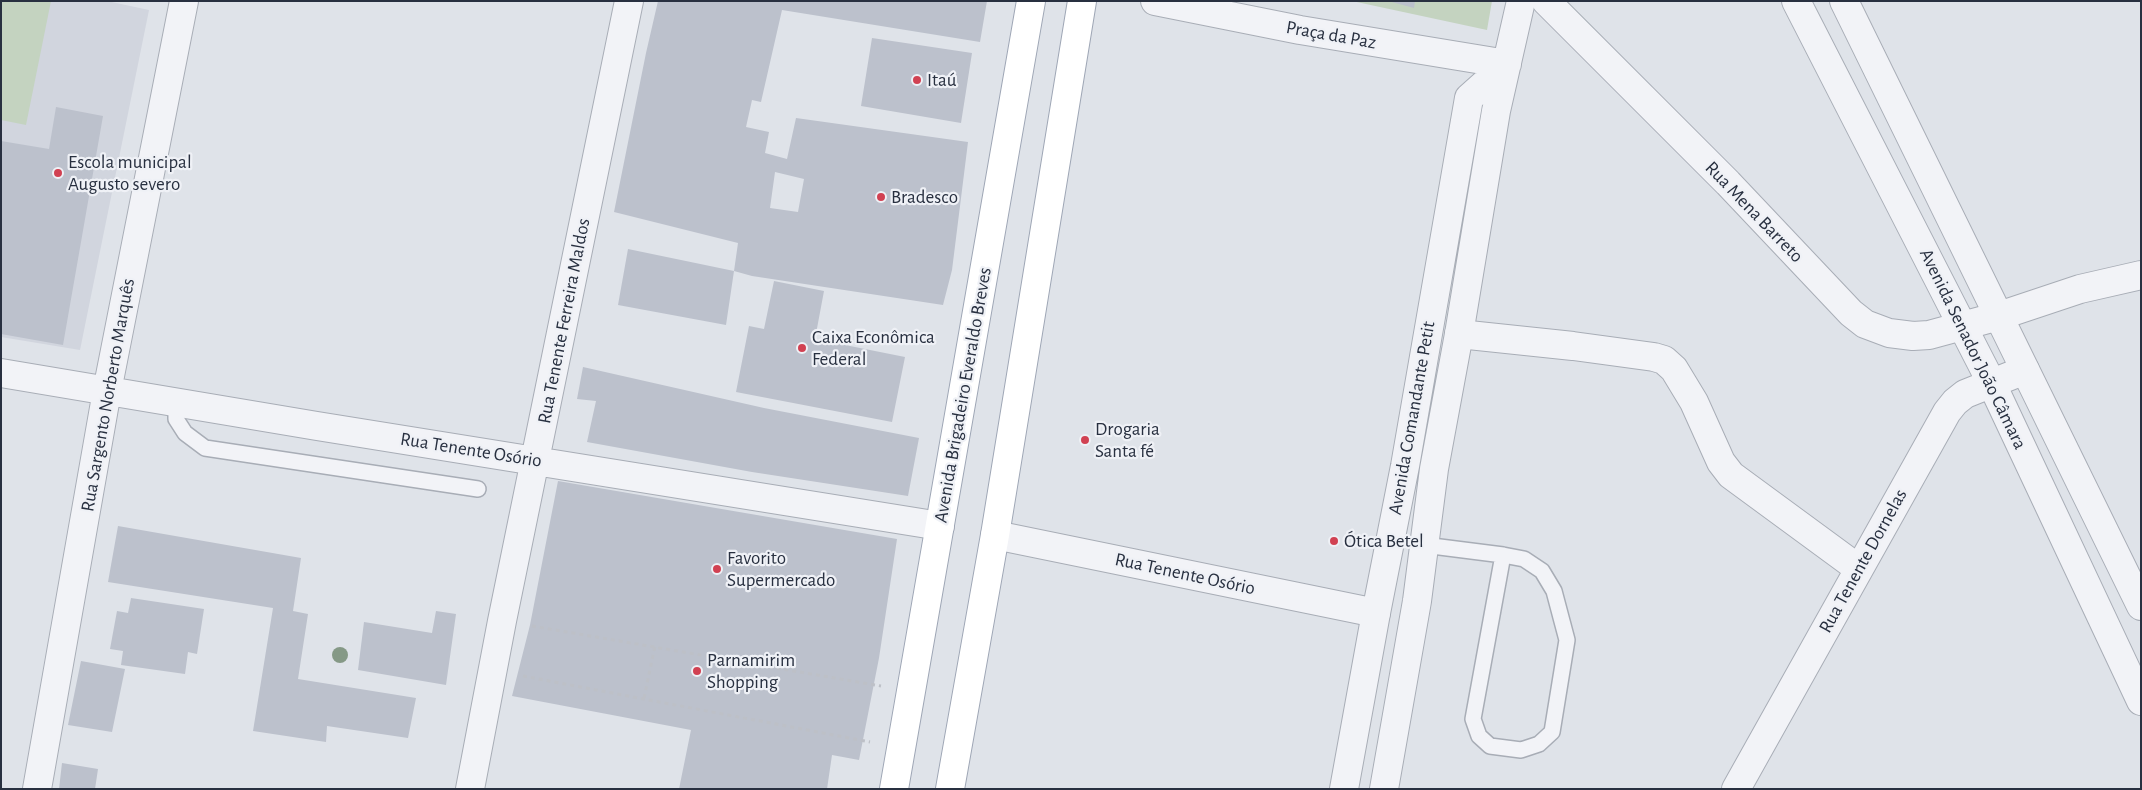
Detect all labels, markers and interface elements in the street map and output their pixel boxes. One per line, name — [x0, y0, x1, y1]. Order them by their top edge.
street label: Praça da Paz — [1284, 16, 1378, 54]
place label: Itaú — [927, 69, 956, 91]
marker: Itaú — [911, 74, 923, 86]
place label: Escola municipal Augusto severo — [68, 151, 192, 195]
street label: Rua Mena Barreto — [1700, 157, 1808, 267]
marker: Escola municipal Augusto severo — [52, 167, 64, 179]
place label: Bradesco — [891, 186, 958, 208]
marker: Bradesco — [875, 191, 887, 203]
street label: Rua Tenente Ferreira Maldos — [533, 216, 595, 426]
street label: Avenida Senador João Câmara — [1914, 245, 2032, 453]
street label: Avenida Brigadeiro Everaldo Breves — [929, 266, 997, 524]
street label: Rua Sargento Norberto Marquês — [76, 277, 140, 513]
street label: Avenida Comandante Petit — [1384, 319, 1440, 517]
place label: Caixa Econômica Federal — [812, 326, 935, 370]
marker: Caixa Econômica Federal — [796, 342, 808, 354]
place label: Drogaria Santa fé — [1095, 418, 1160, 462]
street label: Rua Tenente Osório — [399, 428, 543, 472]
marker: Drogaria Santa fé — [1079, 434, 1091, 446]
street label: Rua Tenente Dornelas — [1814, 485, 1912, 637]
place label: Ótica Betel — [1344, 530, 1424, 552]
marker: Ótica Betel — [1328, 535, 1340, 547]
place label: Favorito Supermercado — [727, 547, 835, 591]
street label: Rua Tenente Osório — [1113, 548, 1257, 600]
marker: Favorito Supermercado — [711, 563, 723, 575]
place label: Parnamirim Shopping — [707, 649, 795, 693]
marker: Parnamirim Shopping — [691, 665, 703, 677]

